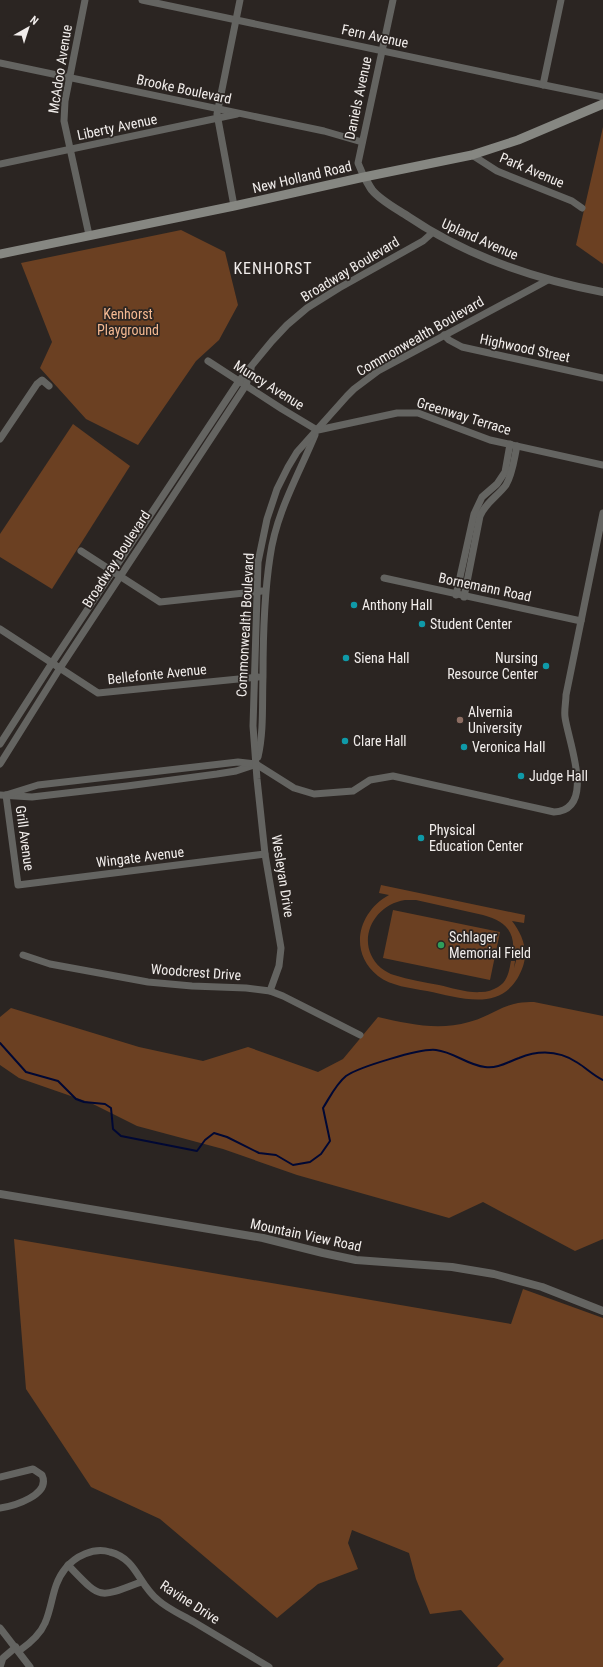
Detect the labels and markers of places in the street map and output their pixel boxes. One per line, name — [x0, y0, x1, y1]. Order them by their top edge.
place label: Anthony Hall — [362, 597, 432, 613]
marker: Anthony Hall — [349, 600, 359, 610]
place label: Student Center — [430, 616, 512, 632]
marker: Student Center — [417, 619, 427, 629]
place label: Siena Hall — [354, 650, 410, 666]
place label: Nursing Resource Center — [447, 650, 538, 682]
marker: Siena Hall — [341, 653, 351, 663]
marker: Nursing Resource Center — [541, 661, 551, 671]
place label: Alvernia University — [468, 704, 522, 736]
marker: Alvernia University — [455, 715, 465, 725]
place label: Clare Hall — [353, 733, 407, 749]
marker: Clare Hall — [340, 736, 350, 746]
place label: Veronica Hall — [472, 739, 545, 755]
marker: Veronica Hall — [459, 742, 469, 752]
place label: Judge Hall — [529, 768, 588, 784]
marker: Judge Hall — [516, 771, 526, 781]
place label: Physical Education Center — [429, 822, 523, 854]
marker: Physical Education Center — [416, 833, 426, 843]
place label: Schlager Memorial Field — [449, 929, 531, 961]
marker: Schlager Memorial Field — [436, 940, 446, 950]

